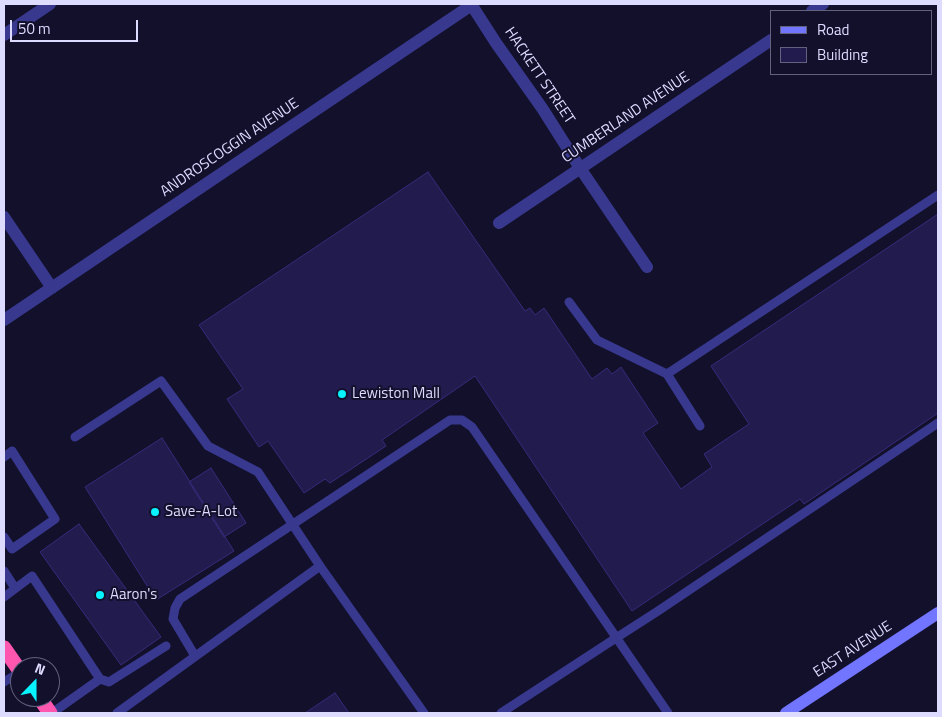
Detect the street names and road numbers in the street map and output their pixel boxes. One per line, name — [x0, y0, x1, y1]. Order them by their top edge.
street label: HACKETT STREET — [500, 24, 578, 128]
street label: CUMBERLAND AVENUE — [559, 69, 693, 167]
street label: ANDROSCOGGIN AVENUE — [157, 95, 303, 201]
street label: EAST AVENUE — [810, 618, 896, 682]

